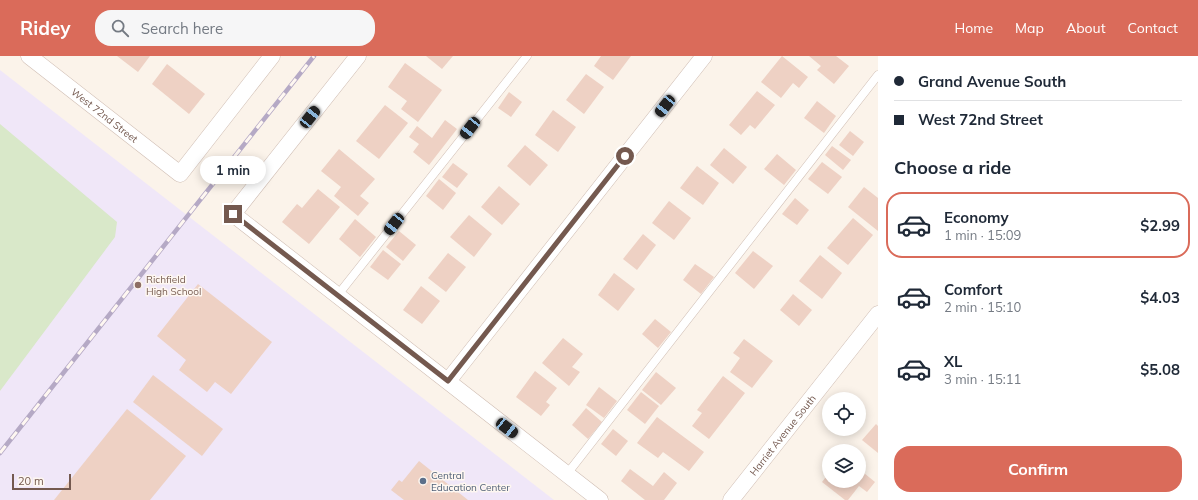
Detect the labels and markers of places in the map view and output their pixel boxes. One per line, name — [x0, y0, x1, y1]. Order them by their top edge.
place label: Richfield High School — [146, 273, 201, 298]
marker: Richfield High School — [133, 280, 143, 290]
place label: Central Education Center — [431, 469, 510, 494]
marker: Central Education Center — [418, 476, 428, 486]

